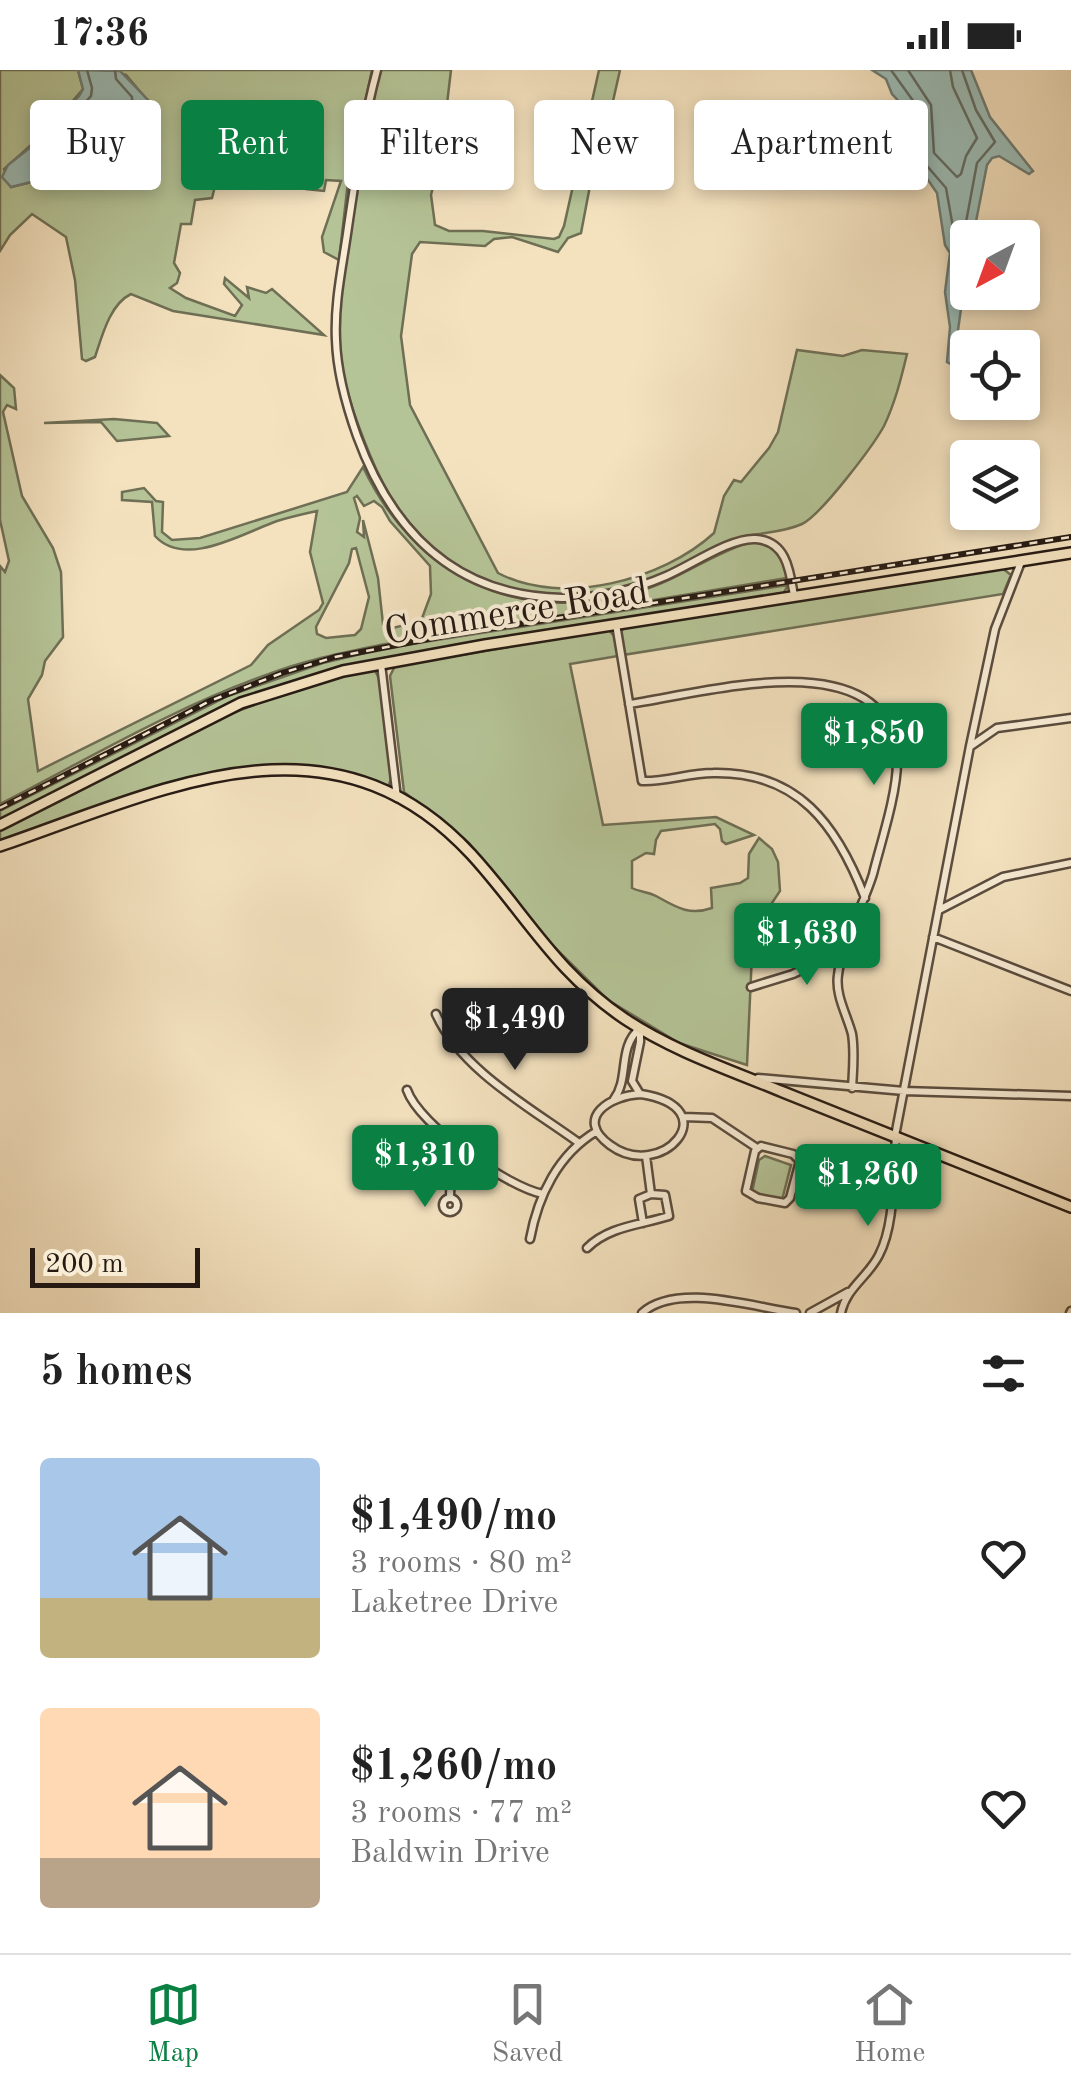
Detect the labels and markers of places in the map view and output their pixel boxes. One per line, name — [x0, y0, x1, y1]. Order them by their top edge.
pin: $1,850 — [793, 703, 955, 788]
pin: $1,630 — [726, 903, 888, 988]
pin: $1,490 — [434, 988, 596, 1073]
pin: $1,310 — [344, 1125, 506, 1210]
pin: $1,260 — [787, 1144, 949, 1229]

